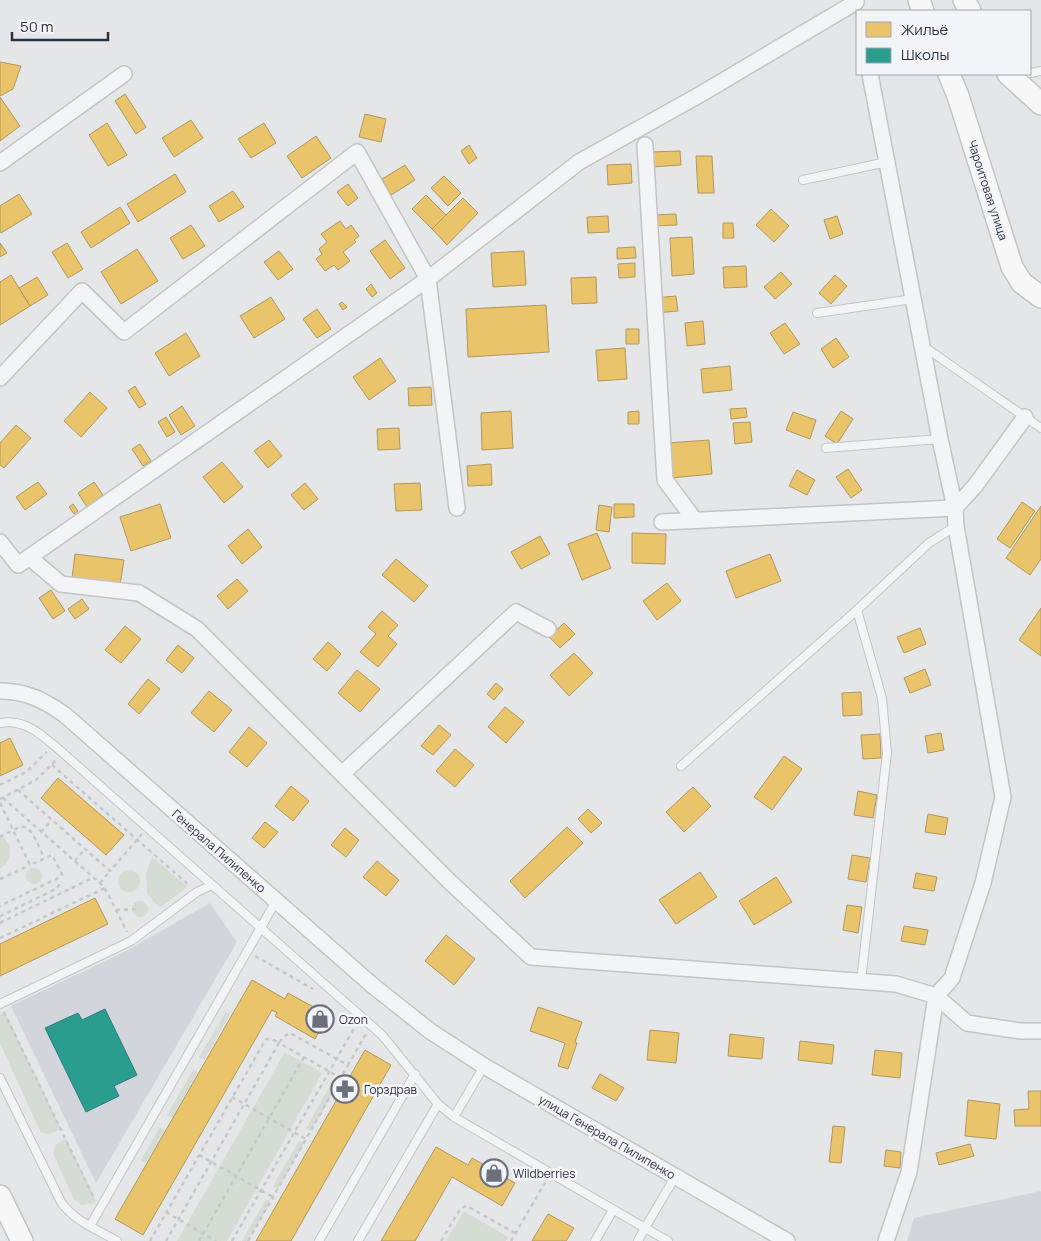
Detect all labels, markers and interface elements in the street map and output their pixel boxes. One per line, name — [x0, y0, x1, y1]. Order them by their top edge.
scale bar — [12, 10, 109, 42]
legend — [856, 10, 1031, 75]
text: 50 m — [20, 16, 54, 37]
text: Жильё — [901, 19, 949, 40]
text: Школы — [901, 44, 949, 65]
street label: Чароитовая улица — [964, 138, 1012, 242]
street label: Генерала Пилипенко — [168, 806, 270, 896]
shop icon: Ozon — [305, 1004, 335, 1034]
place label: Ozon — [339, 1011, 368, 1028]
pharmacy icon: Горздрав — [330, 1074, 360, 1104]
place label: Горздрав — [364, 1081, 417, 1098]
street label: улица Генерала Пилипенко — [535, 1091, 679, 1183]
shop icon: Wildberries — [479, 1158, 509, 1188]
place label: Wildberries — [513, 1165, 576, 1182]

